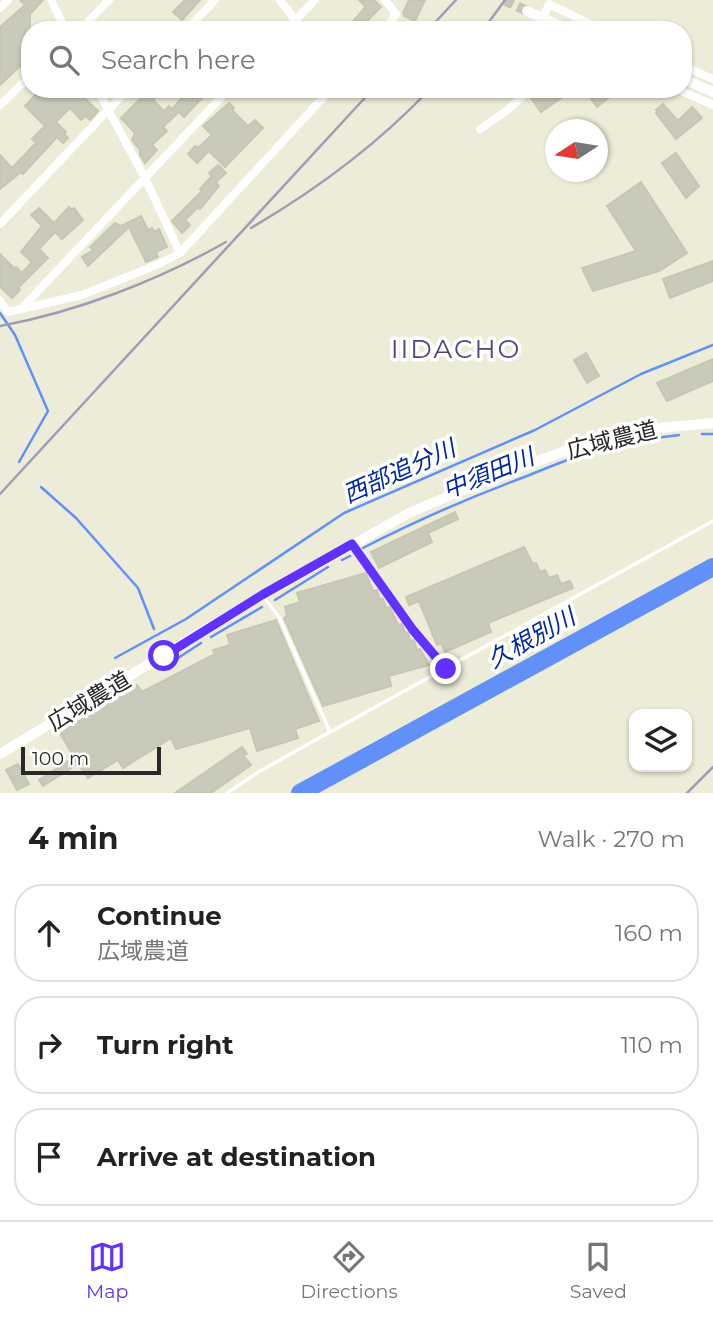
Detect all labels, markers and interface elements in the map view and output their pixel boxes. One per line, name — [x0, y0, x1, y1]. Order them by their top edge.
search box — [21, 21, 692, 98]
icon: search — [45, 41, 83, 79]
text: Search here — [101, 44, 256, 76]
north arrow — [545, 119, 608, 182]
district label: IIDACHO — [391, 333, 521, 365]
street label: 広域農道 — [564, 415, 660, 465]
water label: 西部追分川 — [338, 432, 462, 509]
water label: 中須田川 — [438, 440, 541, 504]
water label: 久根別川 — [482, 601, 583, 674]
route start — [148, 640, 179, 671]
route end — [430, 653, 461, 684]
street label: 広域農道 — [42, 665, 136, 737]
map controls — [629, 709, 692, 772]
button: layers — [629, 709, 692, 772]
scale bar — [21, 744, 161, 776]
text: 100 m — [32, 747, 89, 770]
text: 4 min — [28, 820, 118, 857]
text: Walk · 270 m — [538, 825, 685, 853]
text: Continue — [97, 900, 222, 932]
icon: ahead — [30, 914, 68, 952]
text: 160 m — [615, 919, 683, 947]
text: 広域農道 — [97, 937, 189, 965]
icon: right — [30, 1026, 68, 1064]
text: Turn right — [97, 1029, 233, 1061]
text: 110 m — [621, 1031, 683, 1059]
icon: arrive — [30, 1138, 68, 1176]
text: Arrive at destination — [97, 1141, 376, 1173]
tab: Map — [86, 1238, 128, 1303]
tab: Directions — [300, 1238, 398, 1303]
tab: Saved — [570, 1238, 627, 1303]

